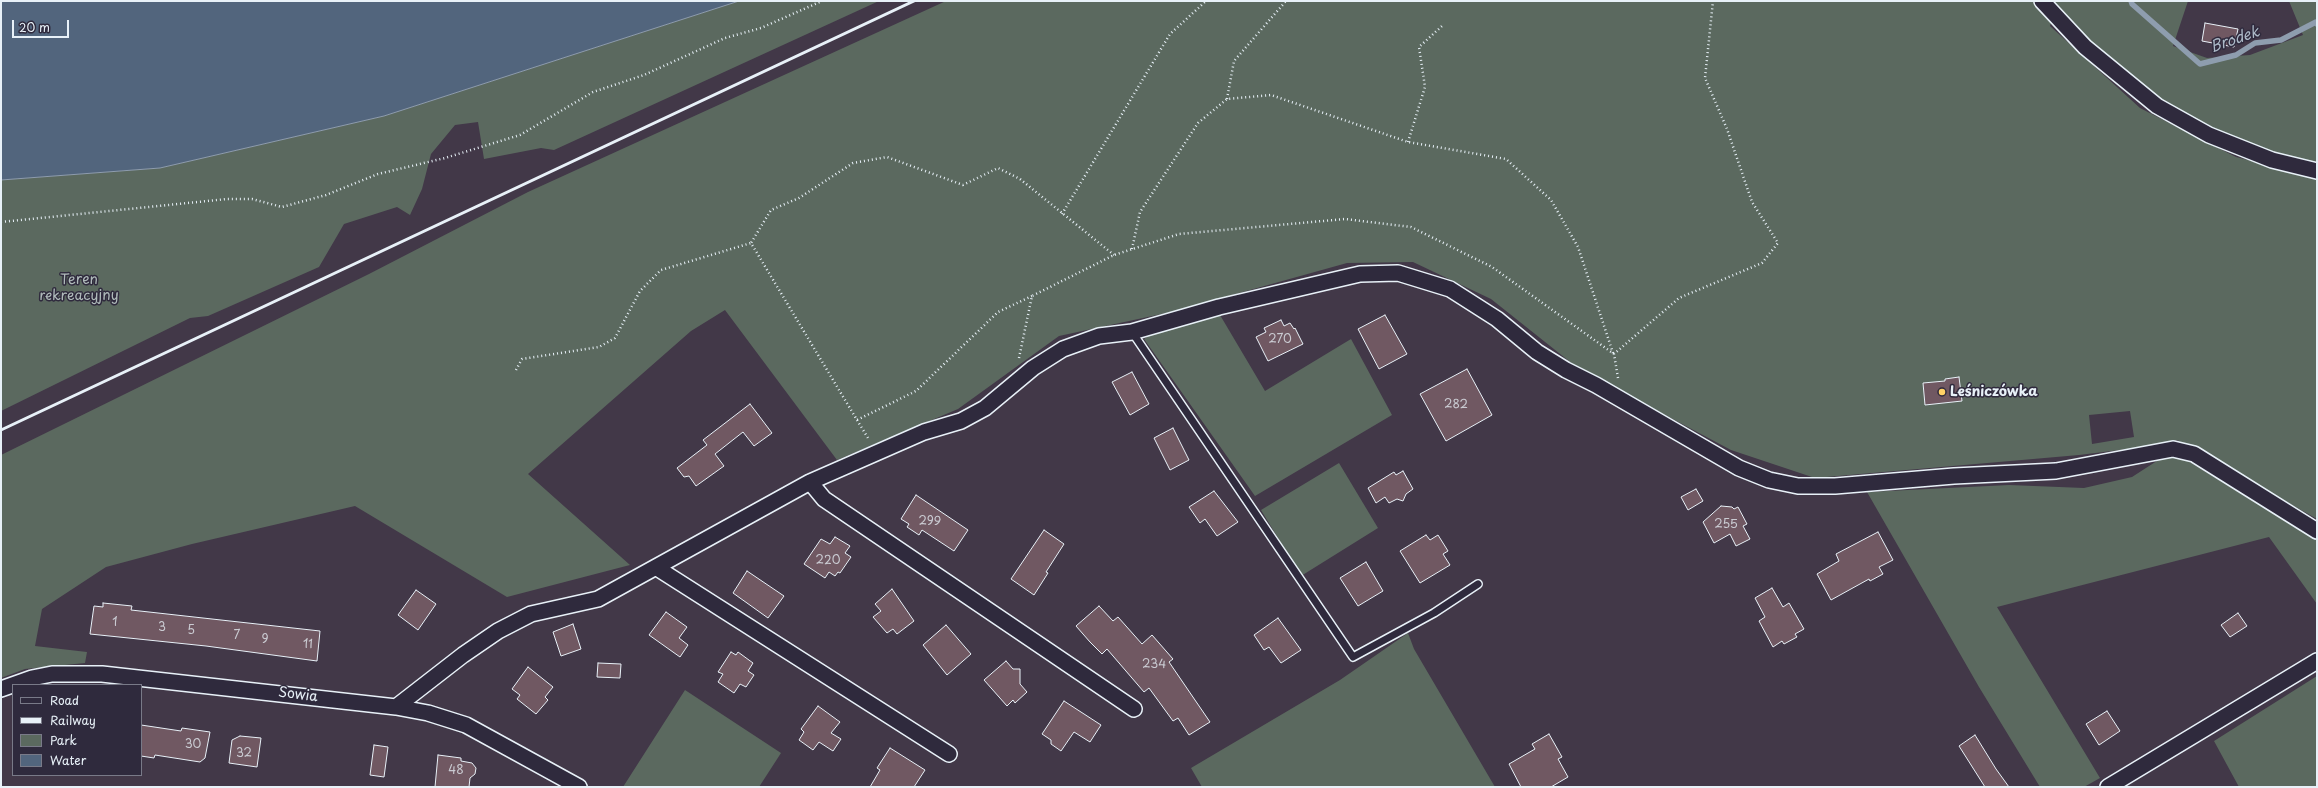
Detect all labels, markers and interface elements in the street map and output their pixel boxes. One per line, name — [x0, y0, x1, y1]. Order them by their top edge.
scale bar — [14, 12, 71, 38]
text: 20 m — [19, 18, 50, 36]
water label: Brodek — [2208, 23, 2262, 57]
park label: Teren rekreacyjny — [39, 272, 119, 304]
house number: 270 — [1268, 333, 1292, 347]
place label: Leśniczówka — [1950, 384, 2038, 400]
marker: Leśniczówka — [1937, 387, 1947, 397]
house number: 282 — [1444, 398, 1468, 412]
house number: 299 — [919, 515, 941, 529]
house number: 255 — [1714, 518, 1738, 532]
house number: 220 — [816, 554, 840, 568]
house number: 1 — [112, 616, 118, 630]
house number: 3 — [158, 621, 166, 635]
house number: 5 — [187, 624, 195, 638]
house number: 7 — [234, 629, 240, 643]
house number: 9 — [261, 633, 269, 647]
house number: 11 — [303, 638, 313, 652]
house number: 234 — [1142, 658, 1166, 672]
legend — [12, 684, 142, 776]
street label: Sowia — [277, 684, 319, 706]
text: Road — [50, 691, 79, 709]
text: Railway — [50, 711, 96, 729]
text: Park — [50, 731, 77, 749]
house number: 30 — [185, 738, 201, 752]
house number: 32 — [236, 747, 252, 761]
text: Water — [50, 751, 86, 769]
house number: 48 — [448, 764, 464, 778]

